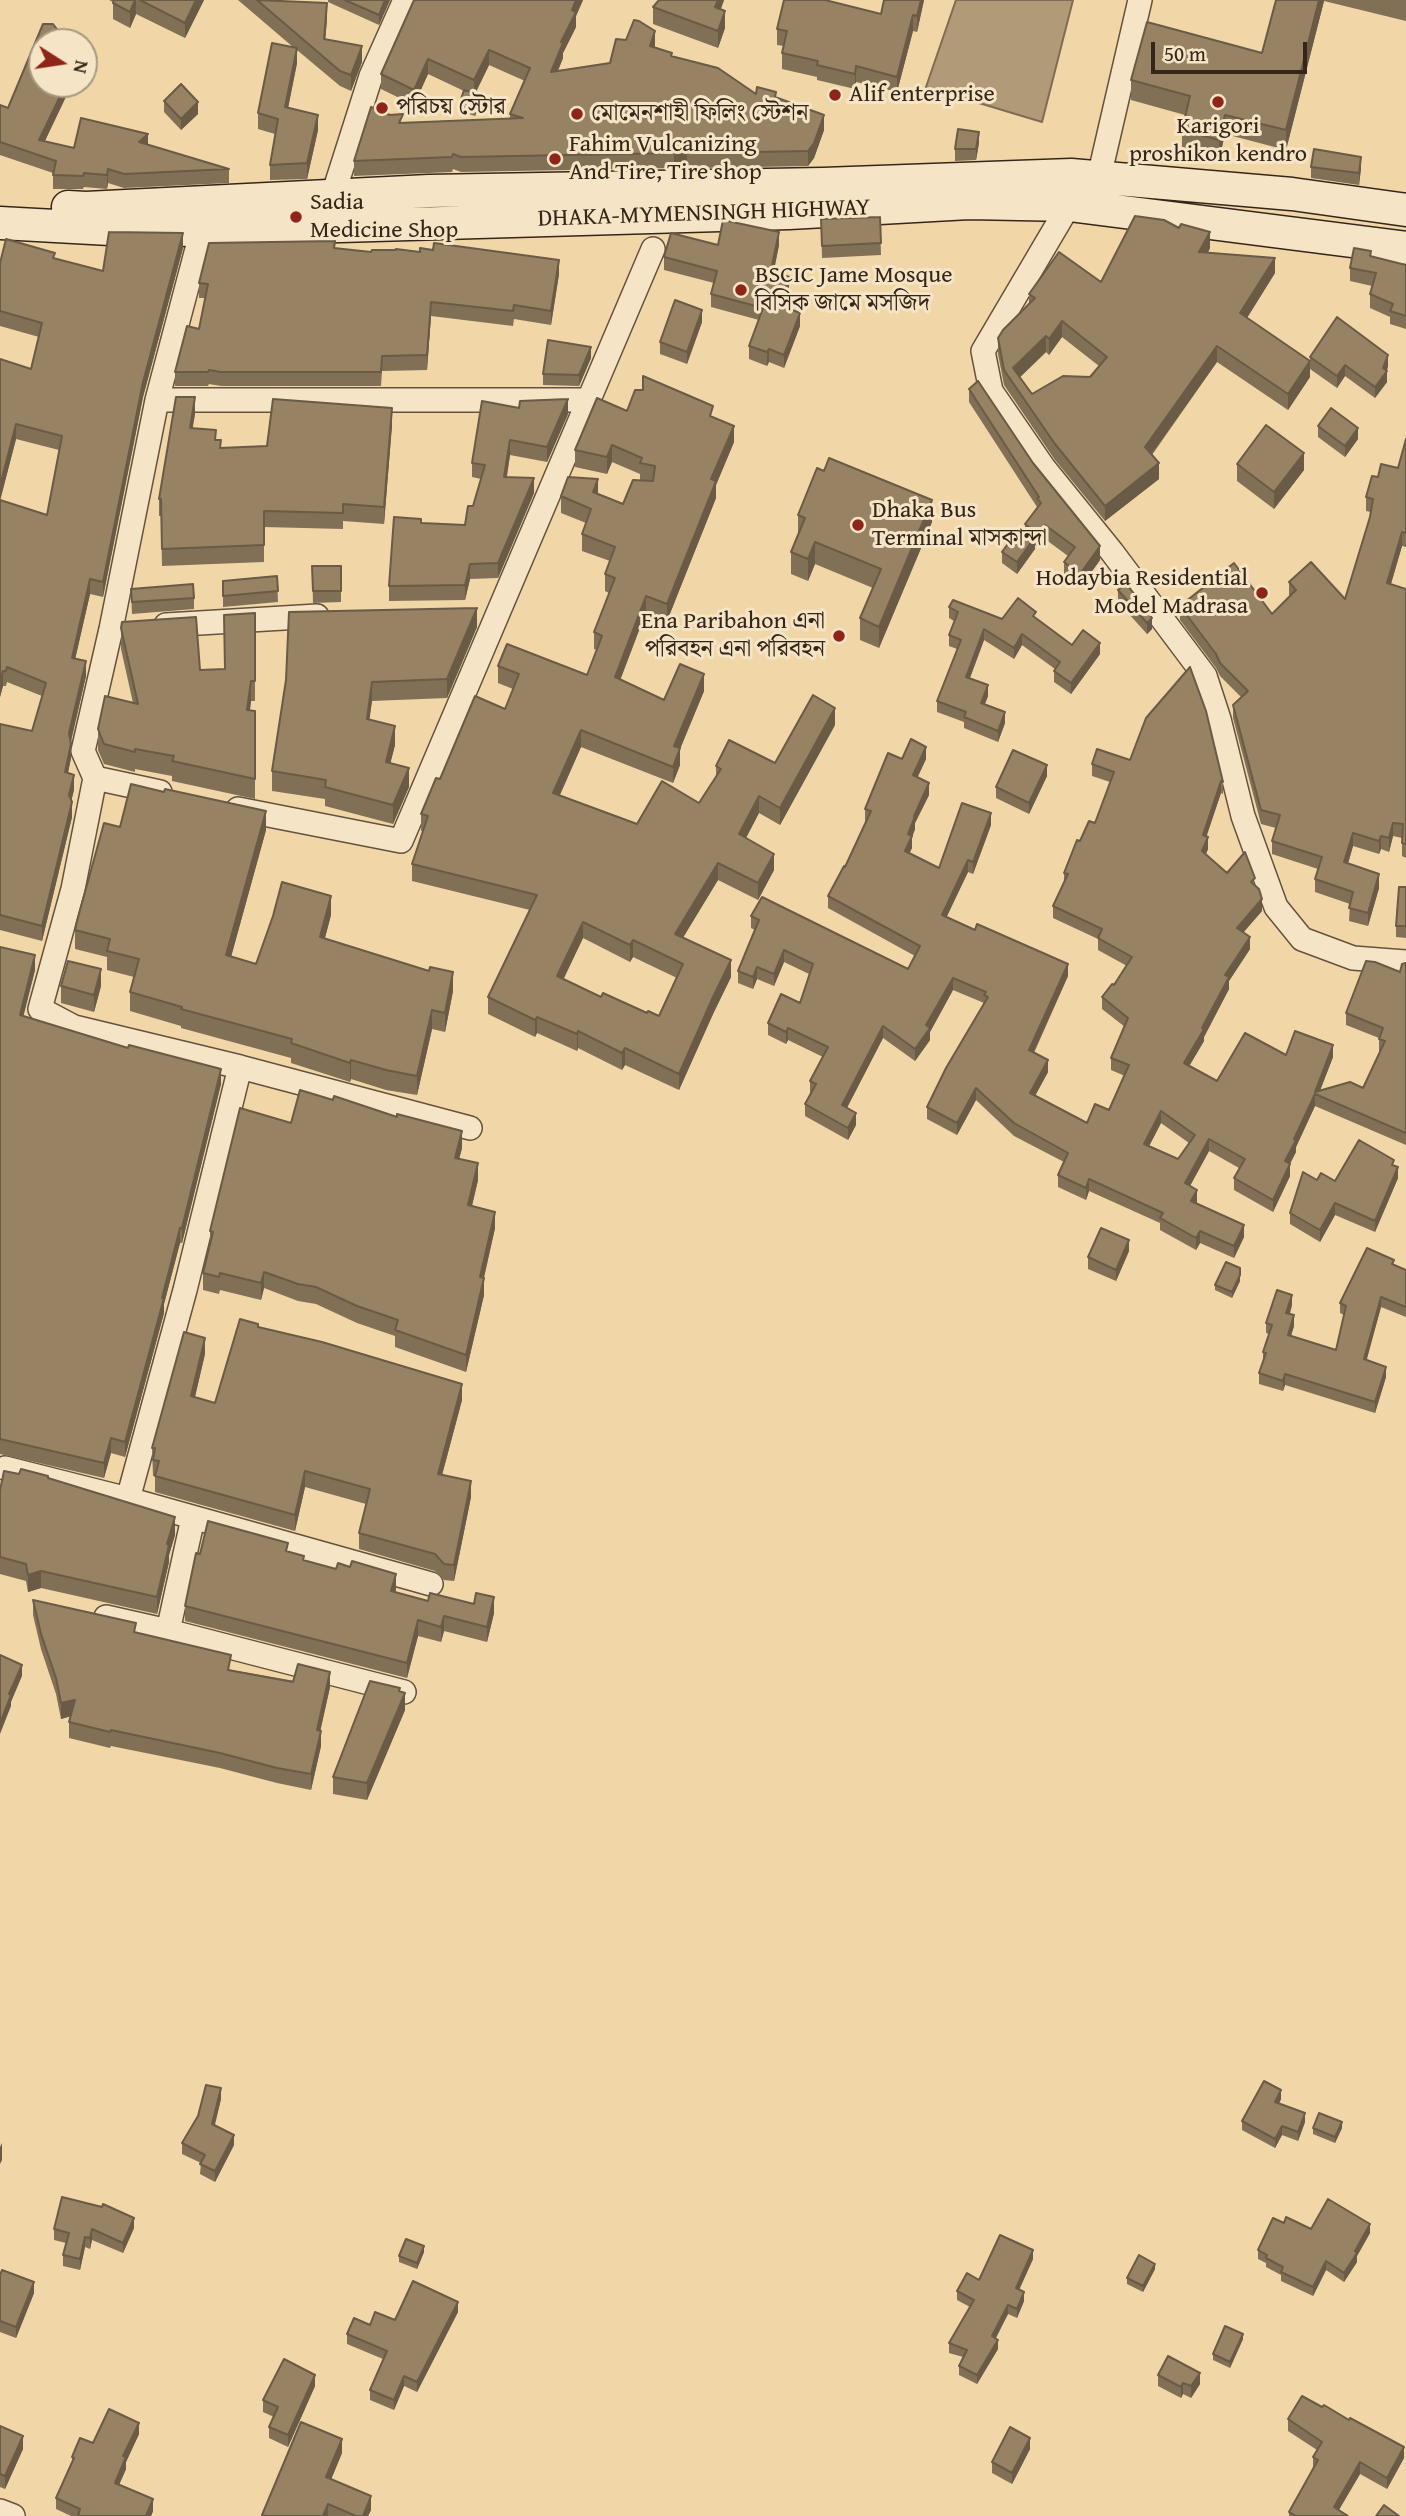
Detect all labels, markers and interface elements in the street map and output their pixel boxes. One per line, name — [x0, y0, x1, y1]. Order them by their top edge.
north arrow — [28, 28, 98, 98]
scale bar — [1154, 28, 1310, 72]
text: 50 m — [1164, 38, 1206, 69]
text: N — [67, 58, 97, 76]
place label: Alif enterprise — [849, 81, 995, 109]
marker: Alif enterprise — [827, 87, 843, 103]
place label: পরিচয় স্টোর — [396, 94, 506, 122]
marker: Karigori proshikon kendro — [1210, 94, 1226, 110]
marker: পরিচয় স্টোর — [374, 100, 390, 116]
place label: মোমেনশাহী ফিলিং স্টেশন — [591, 100, 809, 128]
marker: মোমেনশাহী ফিলিং স্টেশন — [569, 106, 585, 122]
place label: Karigori proshikon kendro — [1129, 113, 1307, 169]
place label: Fahim Vulcanizing And Tire, Tire shop — [569, 131, 762, 187]
marker: Fahim Vulcanizing And Tire, Tire shop — [547, 151, 563, 167]
place label: Sadia Medicine Shop — [310, 189, 458, 245]
street label: DHAKA-MYMENSINGH HIGHWAY — [537, 194, 871, 234]
marker: Sadia Medicine Shop — [288, 209, 304, 225]
place label: BSCIC Jame Mosque বিসিক জামে মসজিদ — [755, 262, 952, 318]
marker: BSCIC Jame Mosque বিসিক জামে মসজিদ — [733, 282, 749, 298]
place label: Dhaka Bus Terminal মাসকান্দা — [872, 497, 1047, 553]
marker: Dhaka Bus Terminal মাসকান্দা — [850, 517, 866, 533]
place label: Hodaybia Residential Model Madrasa — [1036, 565, 1248, 621]
marker: Hodaybia Residential Model Madrasa — [1254, 585, 1270, 601]
place label: Ena Paribahon এনা পরিবহন এনা পরিবহন — [641, 608, 825, 664]
marker: Ena Paribahon এনা পরিবহন এনা পরিবহন — [831, 628, 847, 644]

